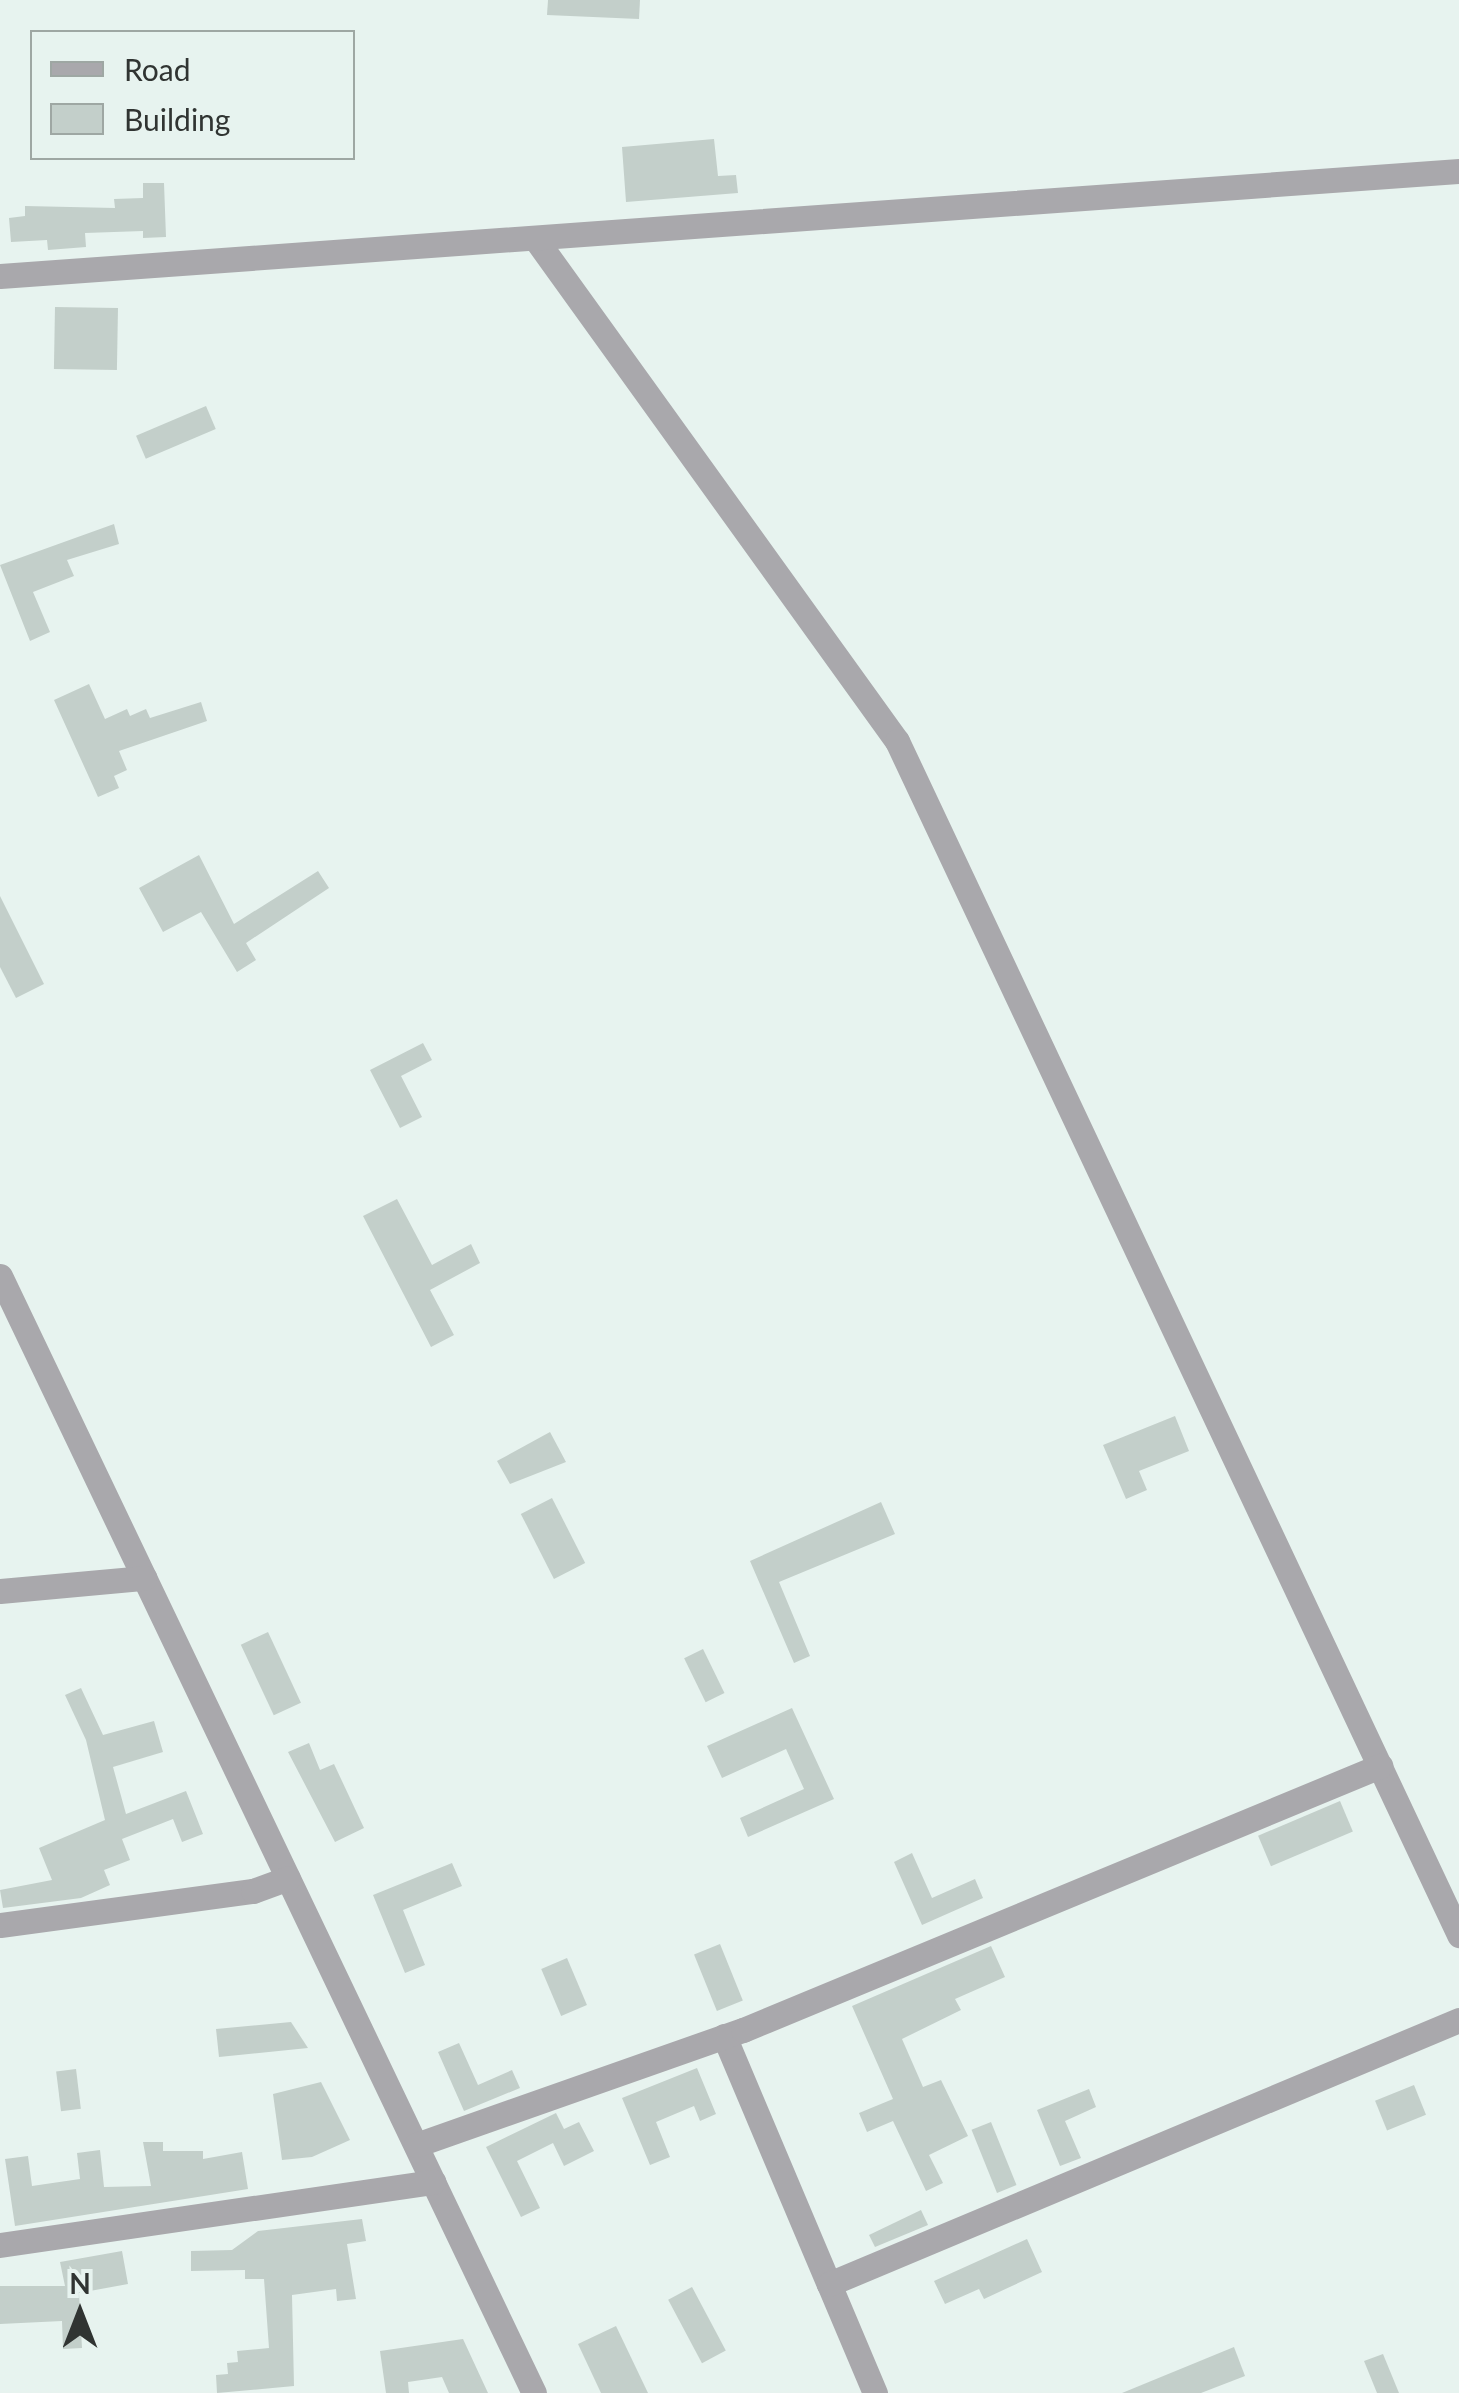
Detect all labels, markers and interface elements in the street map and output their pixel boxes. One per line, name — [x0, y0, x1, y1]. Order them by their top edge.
legend — [30, 30, 355, 160]
text: Road — [124, 51, 191, 87]
text: Building — [124, 101, 230, 137]
north arrow — [30, 2263, 130, 2363]
text: N — [69, 2266, 91, 2300]

